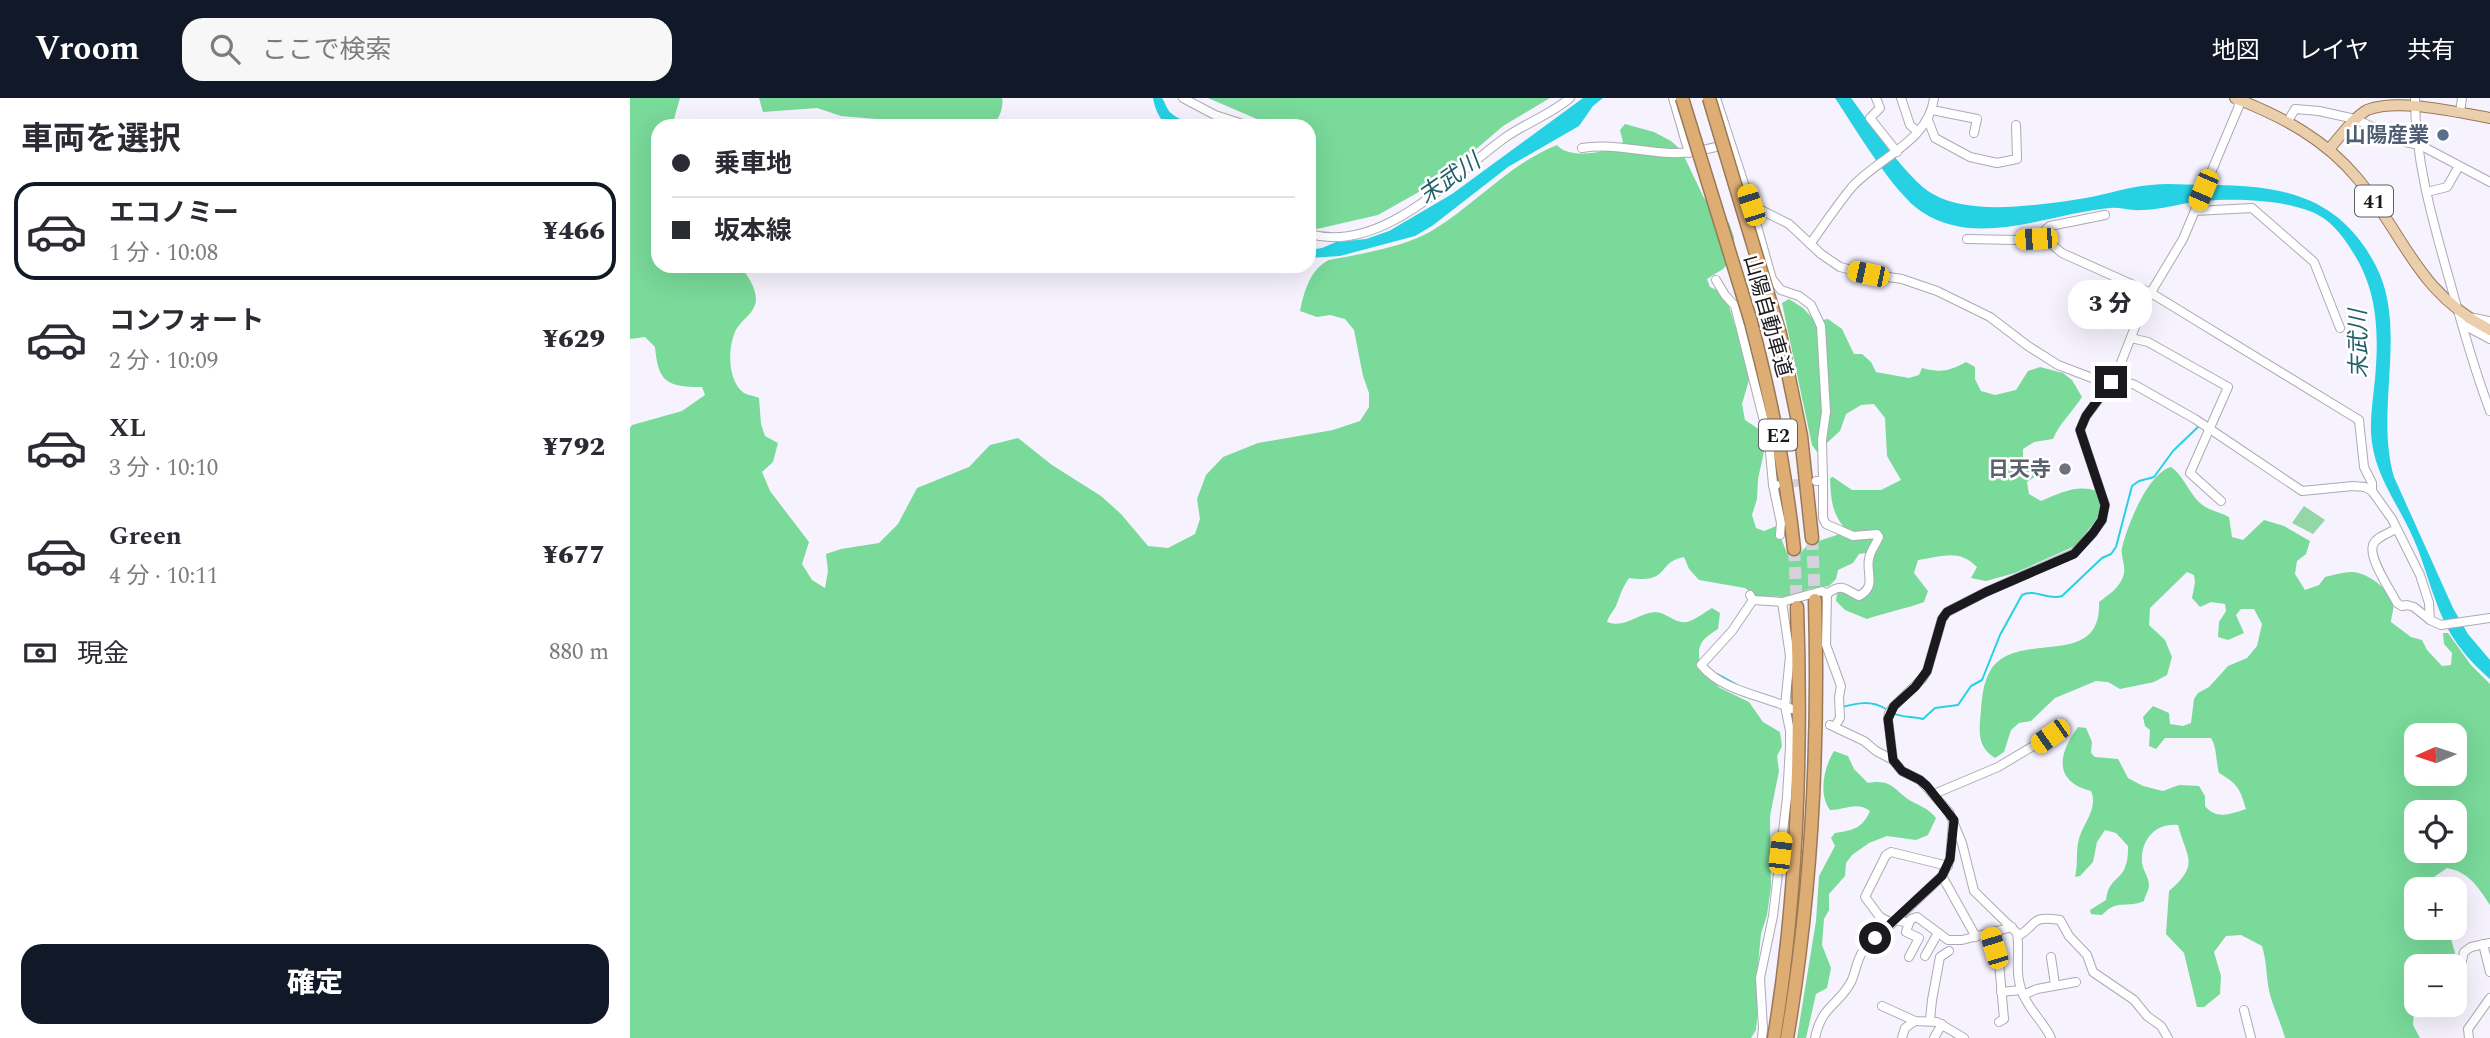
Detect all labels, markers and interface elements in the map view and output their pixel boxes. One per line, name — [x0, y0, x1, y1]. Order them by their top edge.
search box — [182, 18, 672, 81]
text: Vroom — [35, 24, 140, 74]
icon: search — [206, 30, 244, 68]
text: ここで検索 — [262, 30, 392, 70]
text: 地図 — [2212, 33, 2260, 69]
text: レイヤ — [2298, 33, 2369, 69]
text: 共有 — [2407, 33, 2455, 69]
text: 車両を選択 — [21, 115, 181, 164]
place label: 山陽産業 — [2345, 120, 2429, 152]
marker: 山陽産業 — [2435, 127, 2451, 143]
water label: 末武川 — [1412, 143, 1491, 213]
text: 乗車地 — [714, 144, 792, 184]
car — [2186, 167, 2221, 213]
car — [1735, 182, 1768, 228]
road number: 41 — [2355, 186, 2393, 216]
text: エコノミー — [109, 193, 239, 233]
icon: car — [25, 200, 88, 263]
text: ¥466 — [543, 211, 605, 251]
text: 坂本線 — [714, 211, 792, 251]
car — [2015, 227, 2058, 251]
text: 1 分 · 10:08 — [109, 236, 218, 271]
street label: 山陽自動車道 — [1734, 251, 1800, 381]
car — [1846, 259, 1891, 289]
callout: 3 分 — [2069, 280, 2153, 330]
text: 3 分 — [2089, 287, 2131, 322]
text: コンフォート — [109, 301, 264, 341]
water label: 末武川 — [2341, 306, 2378, 379]
icon: car — [25, 308, 88, 371]
text: ¥629 — [543, 319, 605, 359]
text: 2 分 · 10:09 — [109, 344, 218, 379]
route end — [2095, 366, 2127, 398]
text: XL — [109, 408, 146, 448]
icon: car — [25, 416, 88, 479]
road number: E2 — [1759, 420, 1797, 450]
text: ¥792 — [543, 427, 605, 467]
text: 3 分 · 10:10 — [109, 451, 218, 486]
place label: 日天寺 — [1988, 454, 2051, 486]
marker: 日天寺 — [2057, 461, 2073, 477]
text: Green — [109, 516, 182, 556]
icon: car — [25, 524, 88, 587]
text: ¥677 — [543, 535, 605, 575]
text: 4 分 · 10:11 — [109, 559, 218, 594]
icon: cash — [21, 634, 59, 672]
text: 現金 — [77, 634, 129, 674]
text: 880 m — [549, 635, 609, 670]
car — [2027, 715, 2074, 757]
north arrow — [2404, 723, 2468, 786]
map controls — [2404, 723, 2467, 1017]
button: locate — [2404, 800, 2467, 863]
car — [1768, 831, 1793, 875]
button: + — [2404, 877, 2467, 940]
route start — [1859, 922, 1891, 954]
car — [1978, 925, 2011, 971]
button: 確定 — [21, 944, 609, 1024]
button: − — [2404, 954, 2467, 1017]

